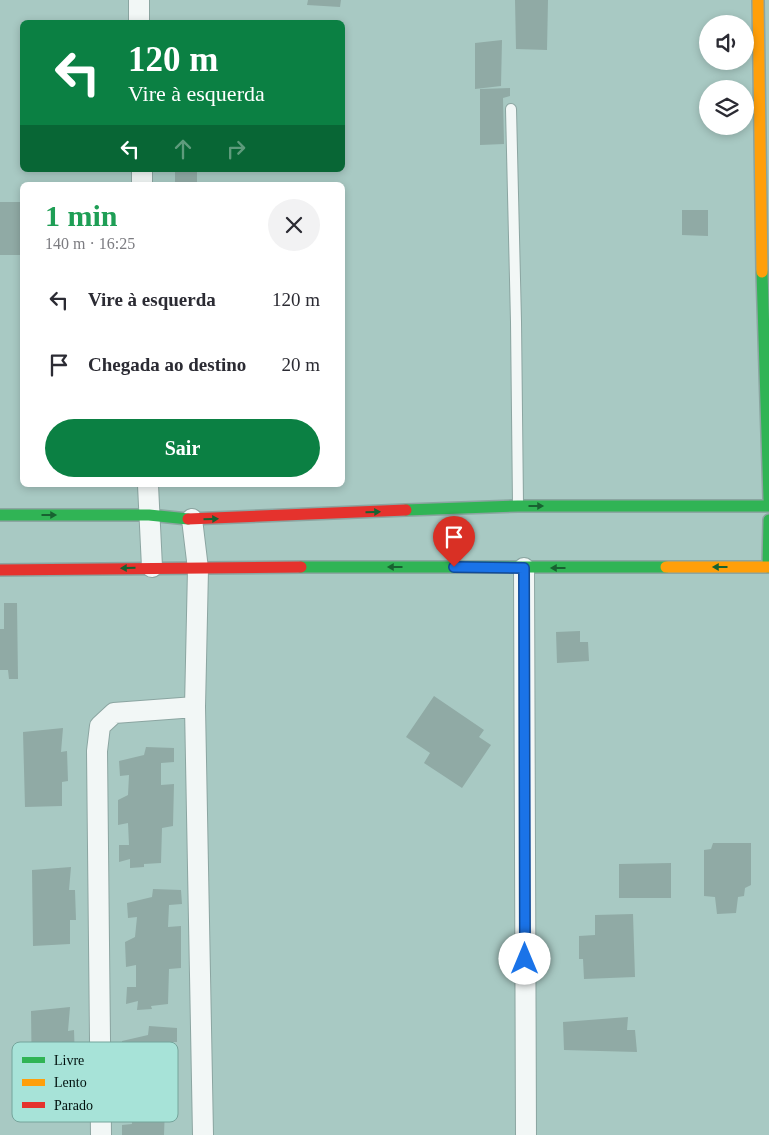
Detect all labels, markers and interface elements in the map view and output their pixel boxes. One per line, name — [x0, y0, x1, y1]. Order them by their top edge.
map controls — [699, 15, 754, 135]
button: sound — [699, 15, 754, 70]
icon: left — [45, 40, 110, 105]
text: 120 m — [128, 40, 218, 79]
button: layers — [699, 80, 754, 135]
text: Vire à esquerda — [128, 81, 265, 106]
icon: left — [116, 135, 144, 163]
icon: ahead — [169, 135, 197, 163]
icon: right — [222, 135, 250, 163]
text: 1 min — [45, 199, 118, 232]
button: close — [268, 199, 320, 251]
text: 140 m · 16:25 — [45, 235, 135, 252]
icon: left — [45, 286, 73, 314]
text: Vire à esquerda — [88, 289, 216, 310]
text: 120 m — [272, 289, 320, 310]
icon: arrive — [45, 351, 73, 379]
text: Chegada ao destino — [88, 354, 246, 375]
text: 20 m — [281, 354, 320, 375]
button: Sair — [45, 419, 320, 477]
one-way arrow — [528, 502, 544, 510]
one-way arrow — [366, 508, 382, 516]
one-way arrow — [41, 511, 57, 519]
one-way arrow — [203, 514, 219, 522]
pin — [433, 516, 475, 567]
icon: arrive — [440, 523, 468, 551]
one-way arrow — [387, 563, 403, 571]
one-way arrow — [712, 563, 728, 571]
one-way arrow — [120, 564, 136, 572]
one-way arrow — [550, 564, 566, 572]
position arrow — [498, 932, 550, 984]
legend — [12, 1042, 178, 1122]
text: Livre — [54, 1053, 84, 1068]
text: Lento — [54, 1075, 87, 1090]
text: Parado — [54, 1098, 93, 1113]

